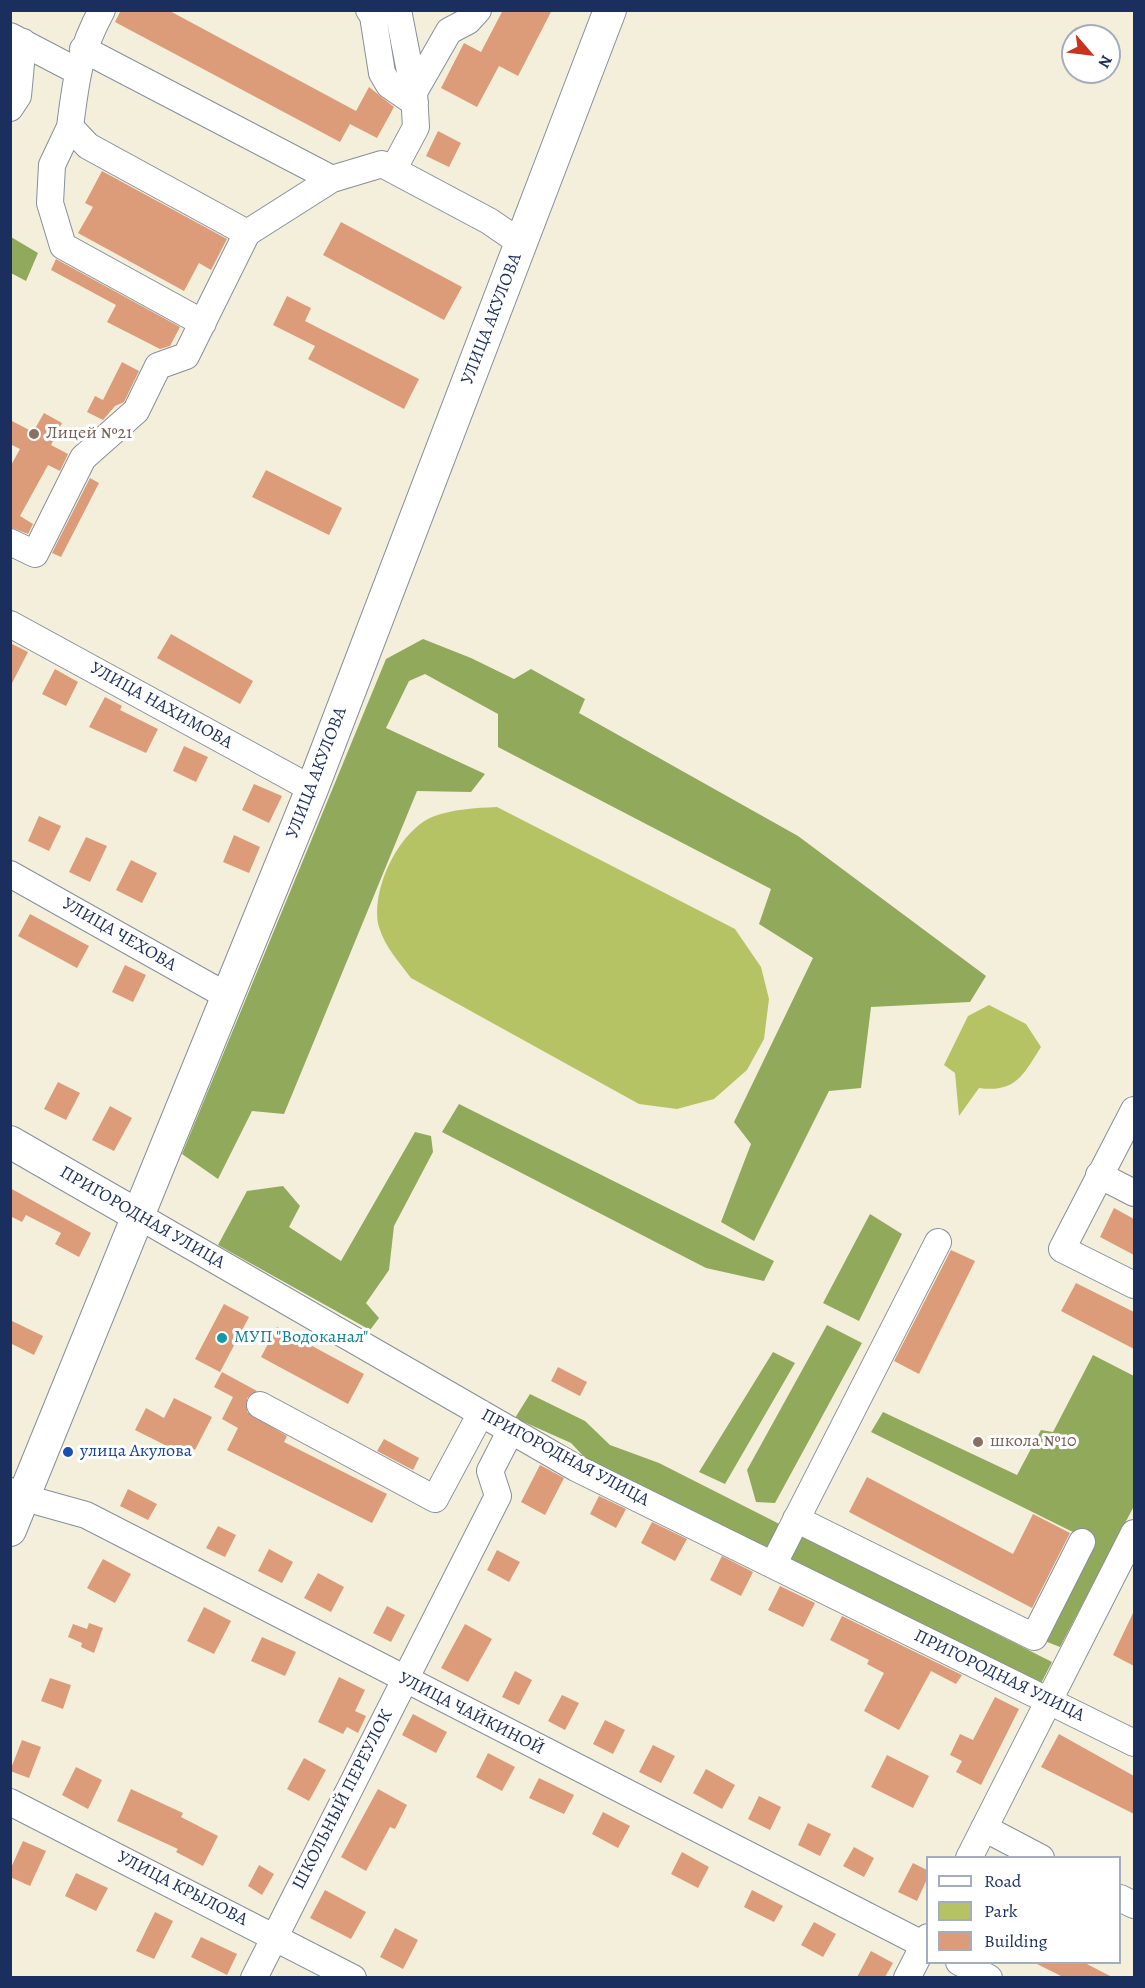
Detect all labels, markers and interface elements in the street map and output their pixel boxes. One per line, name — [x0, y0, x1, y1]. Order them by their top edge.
north arrow — [1061, 24, 1121, 84]
text: N — [1093, 51, 1118, 72]
street label: УЛИЦА АКУЛОВА — [457, 250, 527, 388]
place label: Лицей №21 — [46, 423, 132, 445]
marker: Лицей №21 — [27, 427, 41, 441]
street label: УЛИЦА НАХИМОВА — [86, 658, 236, 754]
street label: УЛИЦА АКУЛОВА — [282, 704, 352, 842]
street label: УЛИЦА ЧЕХОВА — [58, 894, 180, 976]
street label: ПРИГОРОДНАЯ УЛИЦА — [56, 1162, 228, 1274]
place label: МУП "Водоканал" — [234, 1327, 368, 1349]
marker: МУП "Водоканал" — [215, 1331, 229, 1345]
street label: ПРИГОРОДНАЯ УЛИЦА — [477, 1405, 653, 1511]
place label: школа №10 — [990, 1431, 1077, 1453]
marker: школа №10 — [971, 1435, 985, 1449]
place label: улица Акулова — [80, 1441, 192, 1463]
marker: улица Акулова — [61, 1445, 75, 1459]
street label: ПРИГОРОДНАЯ УЛИЦА — [910, 1625, 1088, 1727]
street label: УЛИЦА ЧАЙКИНОЙ — [394, 1668, 548, 1760]
street label: ШКОЛЬНЫЙ ПЕРЕУЛОК — [288, 1706, 398, 1894]
street label: УЛИЦА КРЫЛОВА — [113, 1847, 251, 1931]
legend — [926, 1856, 1121, 1964]
text: Road — [984, 1869, 1021, 1893]
text: Park — [984, 1899, 1018, 1923]
text: Building — [984, 1929, 1048, 1953]

